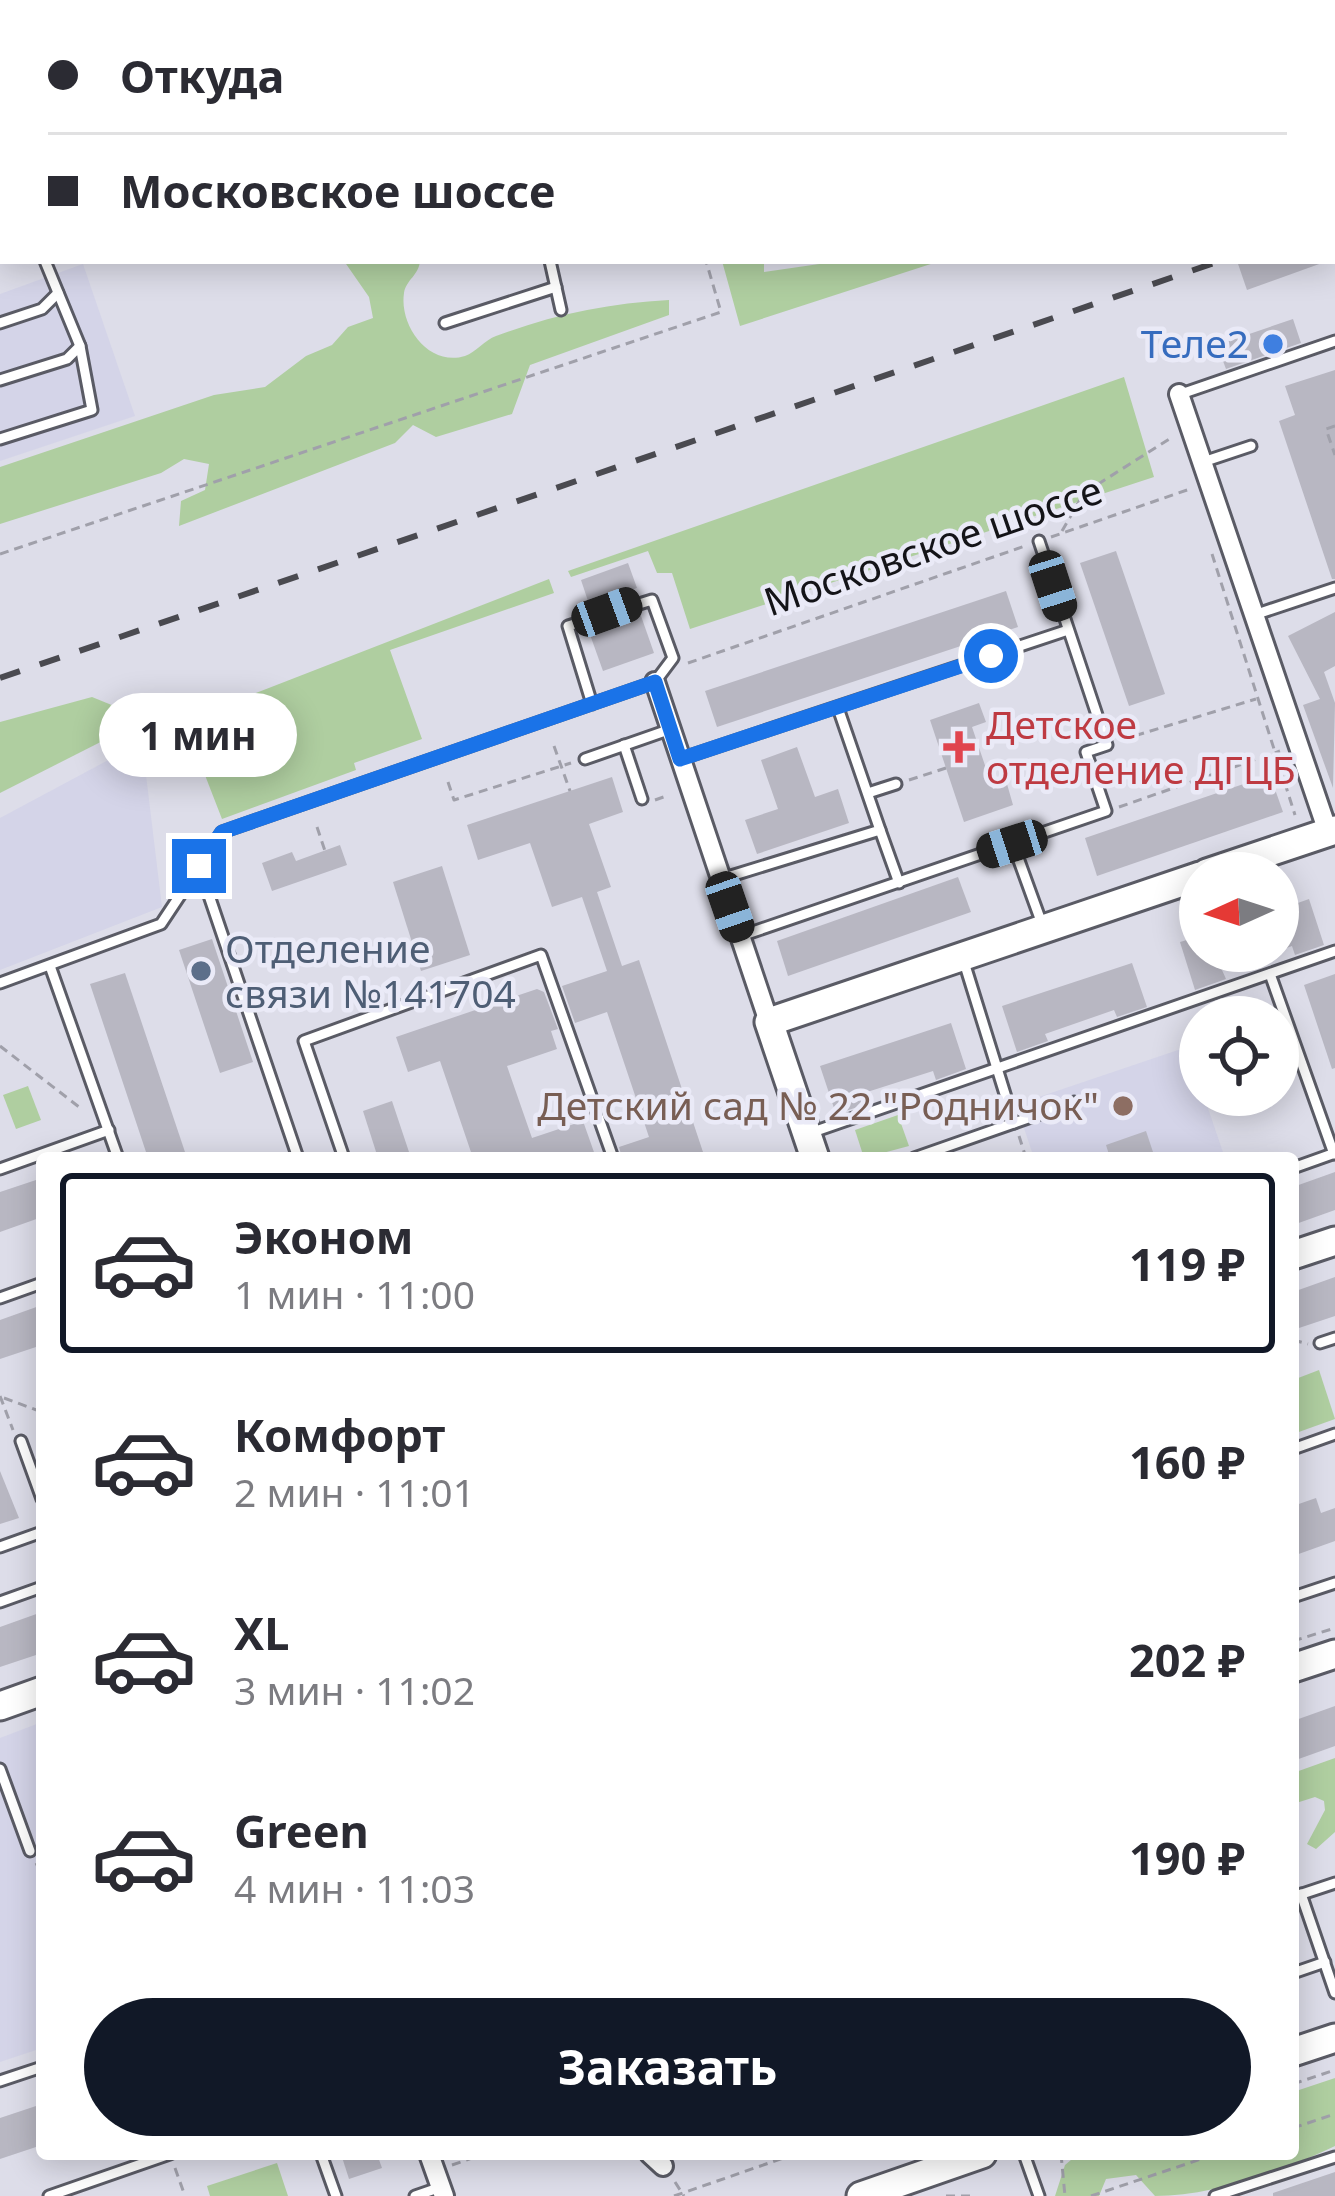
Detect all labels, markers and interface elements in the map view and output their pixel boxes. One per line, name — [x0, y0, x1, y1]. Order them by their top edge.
text: Откуда — [120, 45, 284, 106]
text: Московское шоссе — [120, 160, 555, 221]
place label: Теле2 — [1141, 316, 1249, 369]
marker: Теле2 — [1260, 331, 1286, 357]
street label: Московское шоссе — [757, 462, 1109, 627]
car — [1025, 546, 1081, 626]
car — [567, 583, 647, 641]
route start — [964, 629, 1018, 683]
callout: 1 мин — [100, 692, 298, 776]
place label: Детское отделение ДГЦБ — [986, 697, 1296, 795]
text: 1 мин — [140, 708, 256, 761]
marker: Детское отделение ДГЦБ — [943, 731, 975, 763]
car — [972, 816, 1052, 872]
route end — [172, 839, 226, 893]
north arrow — [1179, 852, 1299, 972]
map controls — [1179, 852, 1299, 1116]
car — [701, 867, 759, 947]
place label: Отделение связи №141704 — [225, 921, 516, 1019]
marker: Отделение связи №141704 — [188, 958, 214, 984]
button: locate — [1179, 996, 1299, 1116]
place label: Детский сад № 22 "Родничок" — [537, 1078, 1099, 1131]
marker: Детский сад № 22 "Родничок" — [1110, 1093, 1136, 1119]
text: Эконом — [234, 1206, 413, 1267]
icon: car — [90, 1209, 198, 1317]
text: 119 ₽ — [1129, 1233, 1245, 1294]
text: 1 мин · 11:00 — [234, 1267, 475, 1320]
text: Комфорт — [234, 1404, 445, 1465]
icon: car — [90, 1407, 198, 1515]
text: 160 ₽ — [1129, 1431, 1245, 1492]
text: 2 мин · 11:01 — [234, 1465, 475, 1518]
text: XL — [234, 1602, 289, 1663]
icon: car — [90, 1605, 198, 1713]
text: 202 ₽ — [1129, 1629, 1245, 1690]
text: 3 мин · 11:02 — [234, 1663, 475, 1716]
text: Green — [234, 1800, 369, 1861]
icon: car — [90, 1803, 198, 1911]
text: 190 ₽ — [1129, 1827, 1245, 1888]
text: 4 мин · 11:03 — [234, 1861, 475, 1914]
button: Заказать — [84, 1998, 1251, 2136]

